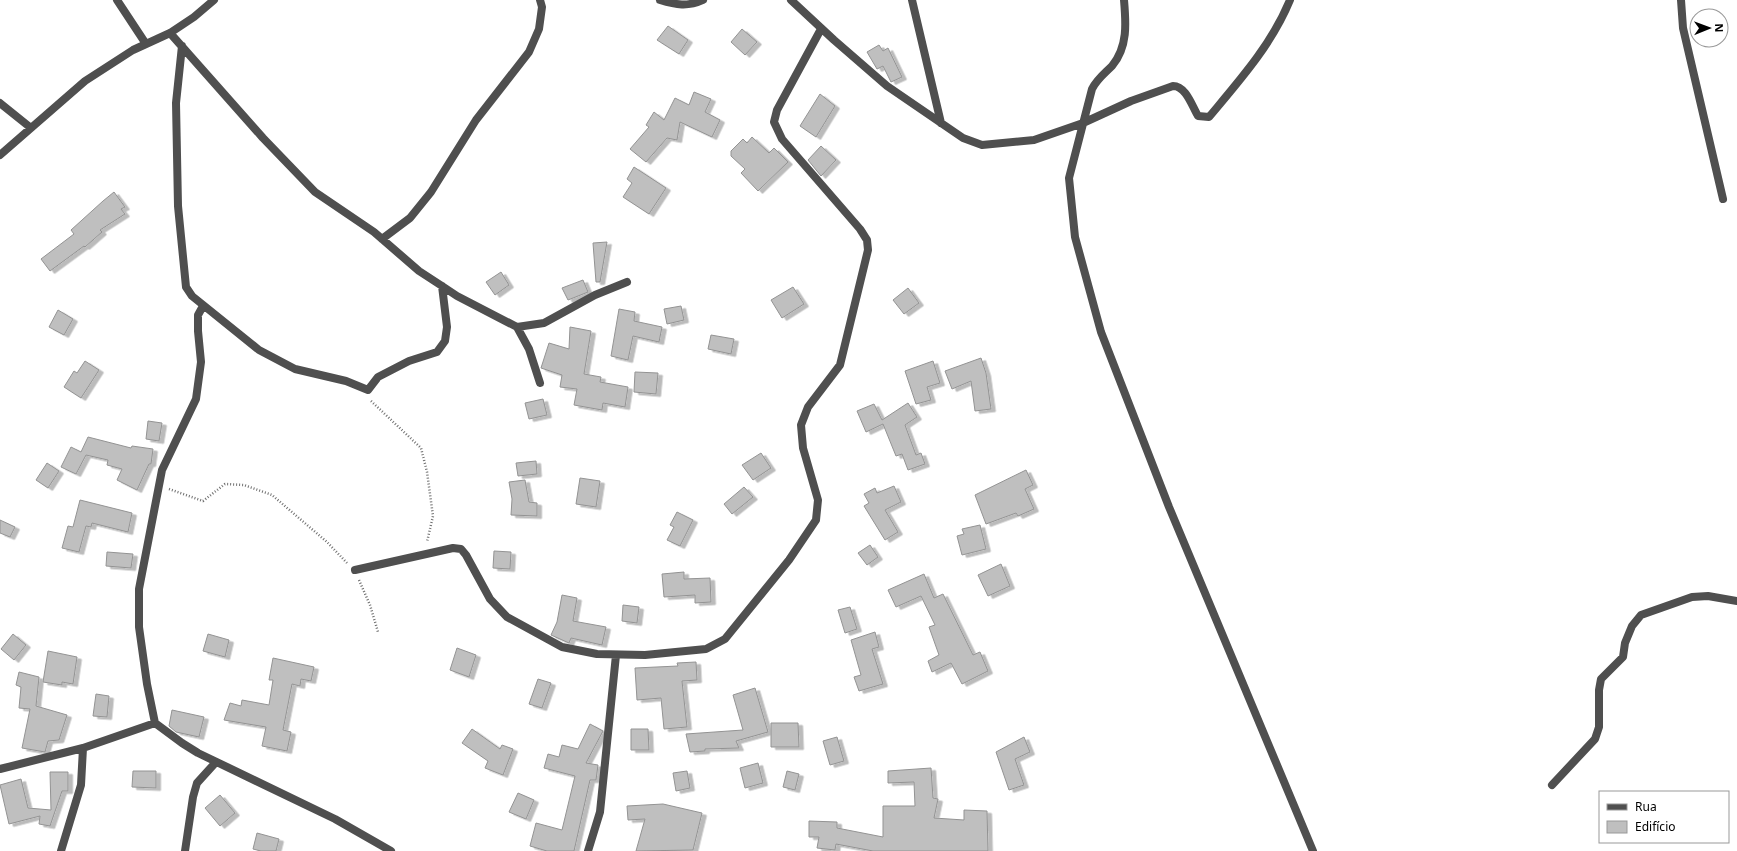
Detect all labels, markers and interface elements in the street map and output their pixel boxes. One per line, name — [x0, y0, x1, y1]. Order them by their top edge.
north arrow — [1689, 8, 1729, 48]
text: N — [1712, 23, 1727, 32]
legend — [1599, 791, 1729, 843]
text: Rua — [1635, 798, 1657, 815]
text: Edifício — [1635, 818, 1676, 835]

